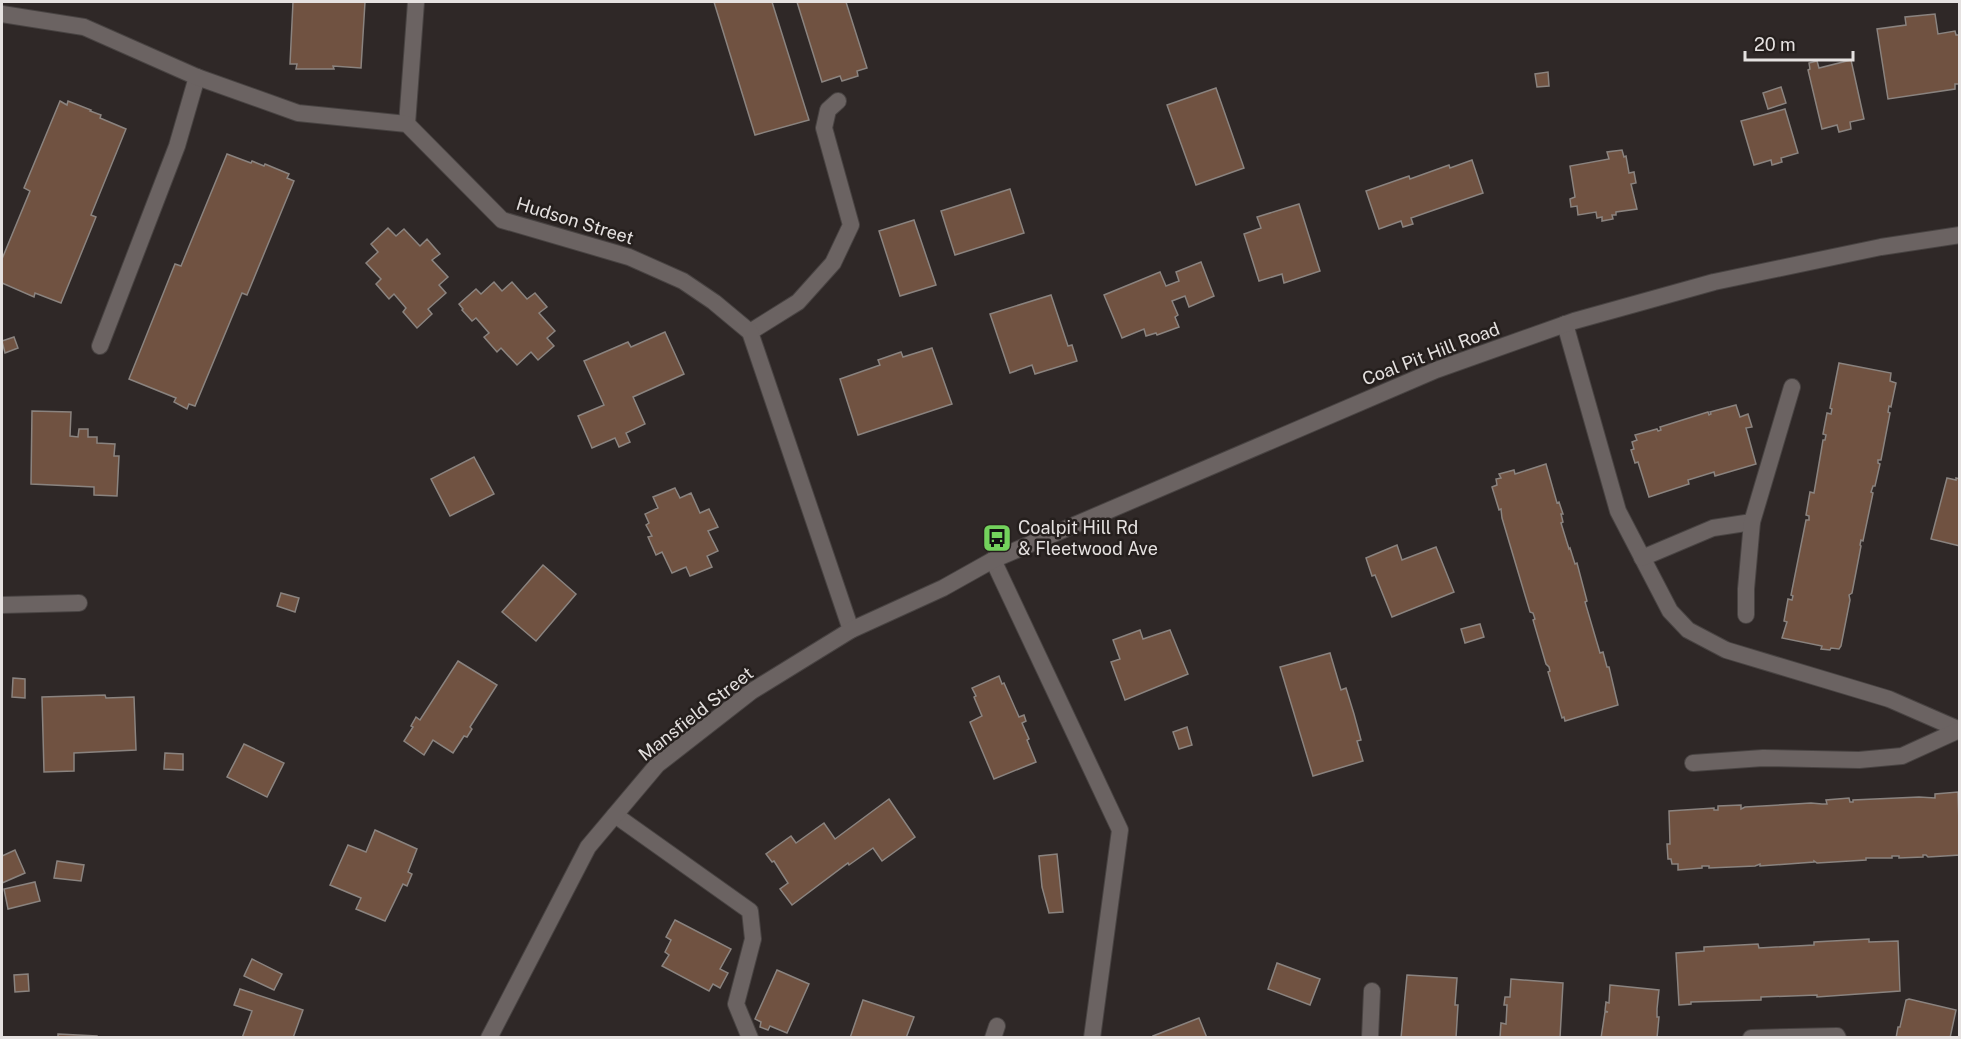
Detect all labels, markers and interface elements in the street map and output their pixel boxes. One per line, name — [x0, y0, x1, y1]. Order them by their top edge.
scale bar — [1745, 24, 1853, 62]
text: 20 m — [1754, 34, 1796, 55]
street label: Hudson Street — [514, 193, 636, 248]
street label: Coal Pit Hill Road — [1359, 318, 1503, 389]
place label: Coalpit Hill Rd & Fleetwood Ave — [1018, 517, 1158, 559]
bus stop icon: Coalpit Hill Rd & Fleetwood Ave — [981, 522, 1013, 554]
street label: Mansfield Street — [634, 662, 757, 765]

